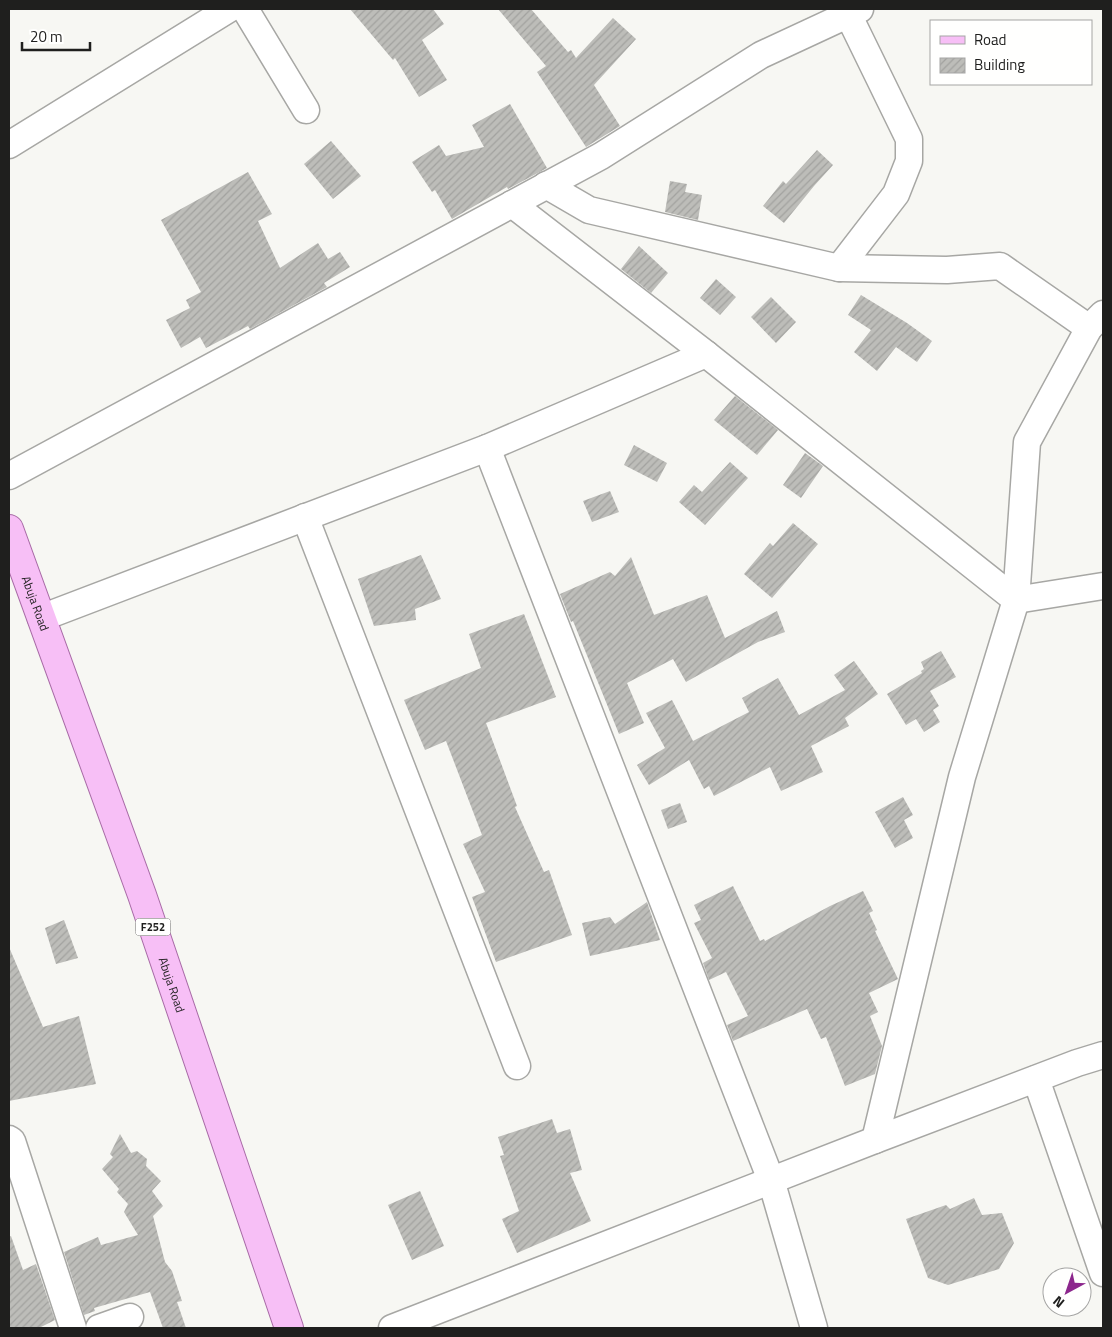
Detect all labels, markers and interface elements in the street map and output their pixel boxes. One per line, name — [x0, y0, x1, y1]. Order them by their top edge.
scale bar — [22, 20, 90, 52]
legend — [930, 20, 1092, 85]
text: 20 m — [30, 25, 63, 48]
text: Road — [974, 28, 1006, 51]
text: Building — [974, 53, 1025, 76]
street label: Abuja Road — [17, 573, 55, 633]
road number: F252 — [136, 919, 170, 936]
street label: Abuja Road — [154, 954, 191, 1015]
north arrow — [1042, 1267, 1092, 1317]
text: N — [1048, 1291, 1069, 1314]

